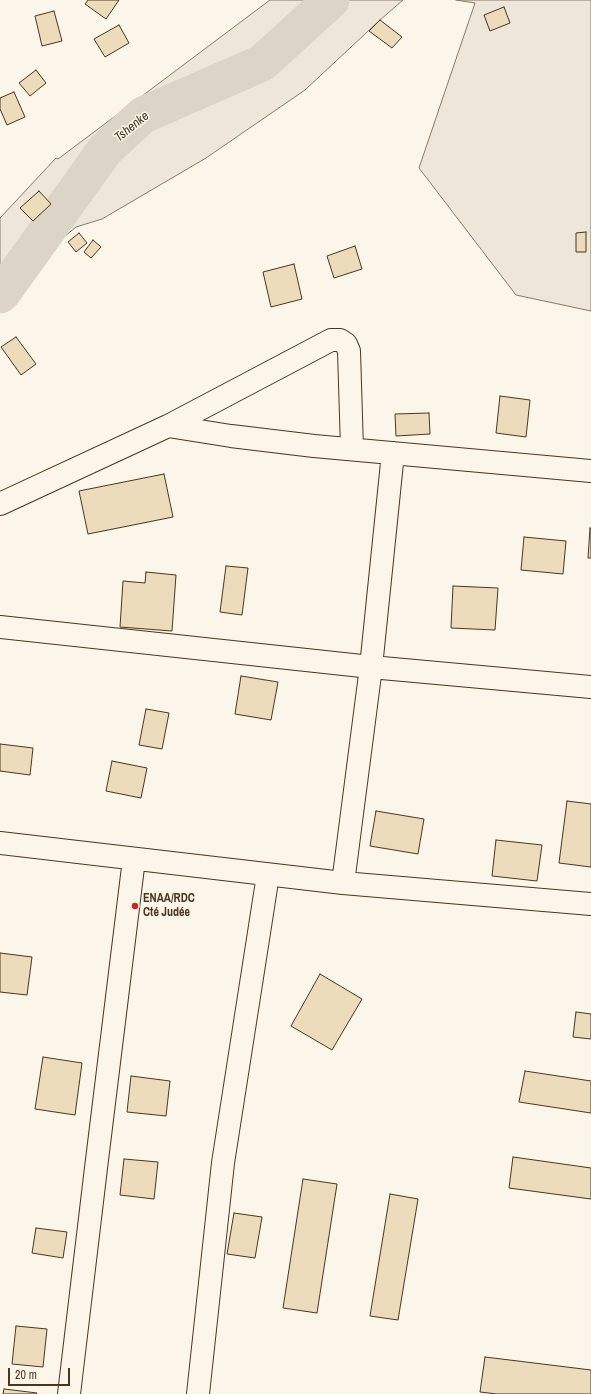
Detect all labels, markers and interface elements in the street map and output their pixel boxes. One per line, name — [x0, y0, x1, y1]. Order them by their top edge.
water label: Tshenke — [112, 109, 152, 145]
place label: ENAA/RDC Cté Judée — [143, 892, 195, 920]
marker: ENAA/RDC Cté Judée — [130, 901, 140, 911]
scale bar — [10, 1360, 72, 1386]
text: 20 m — [15, 1367, 37, 1383]

